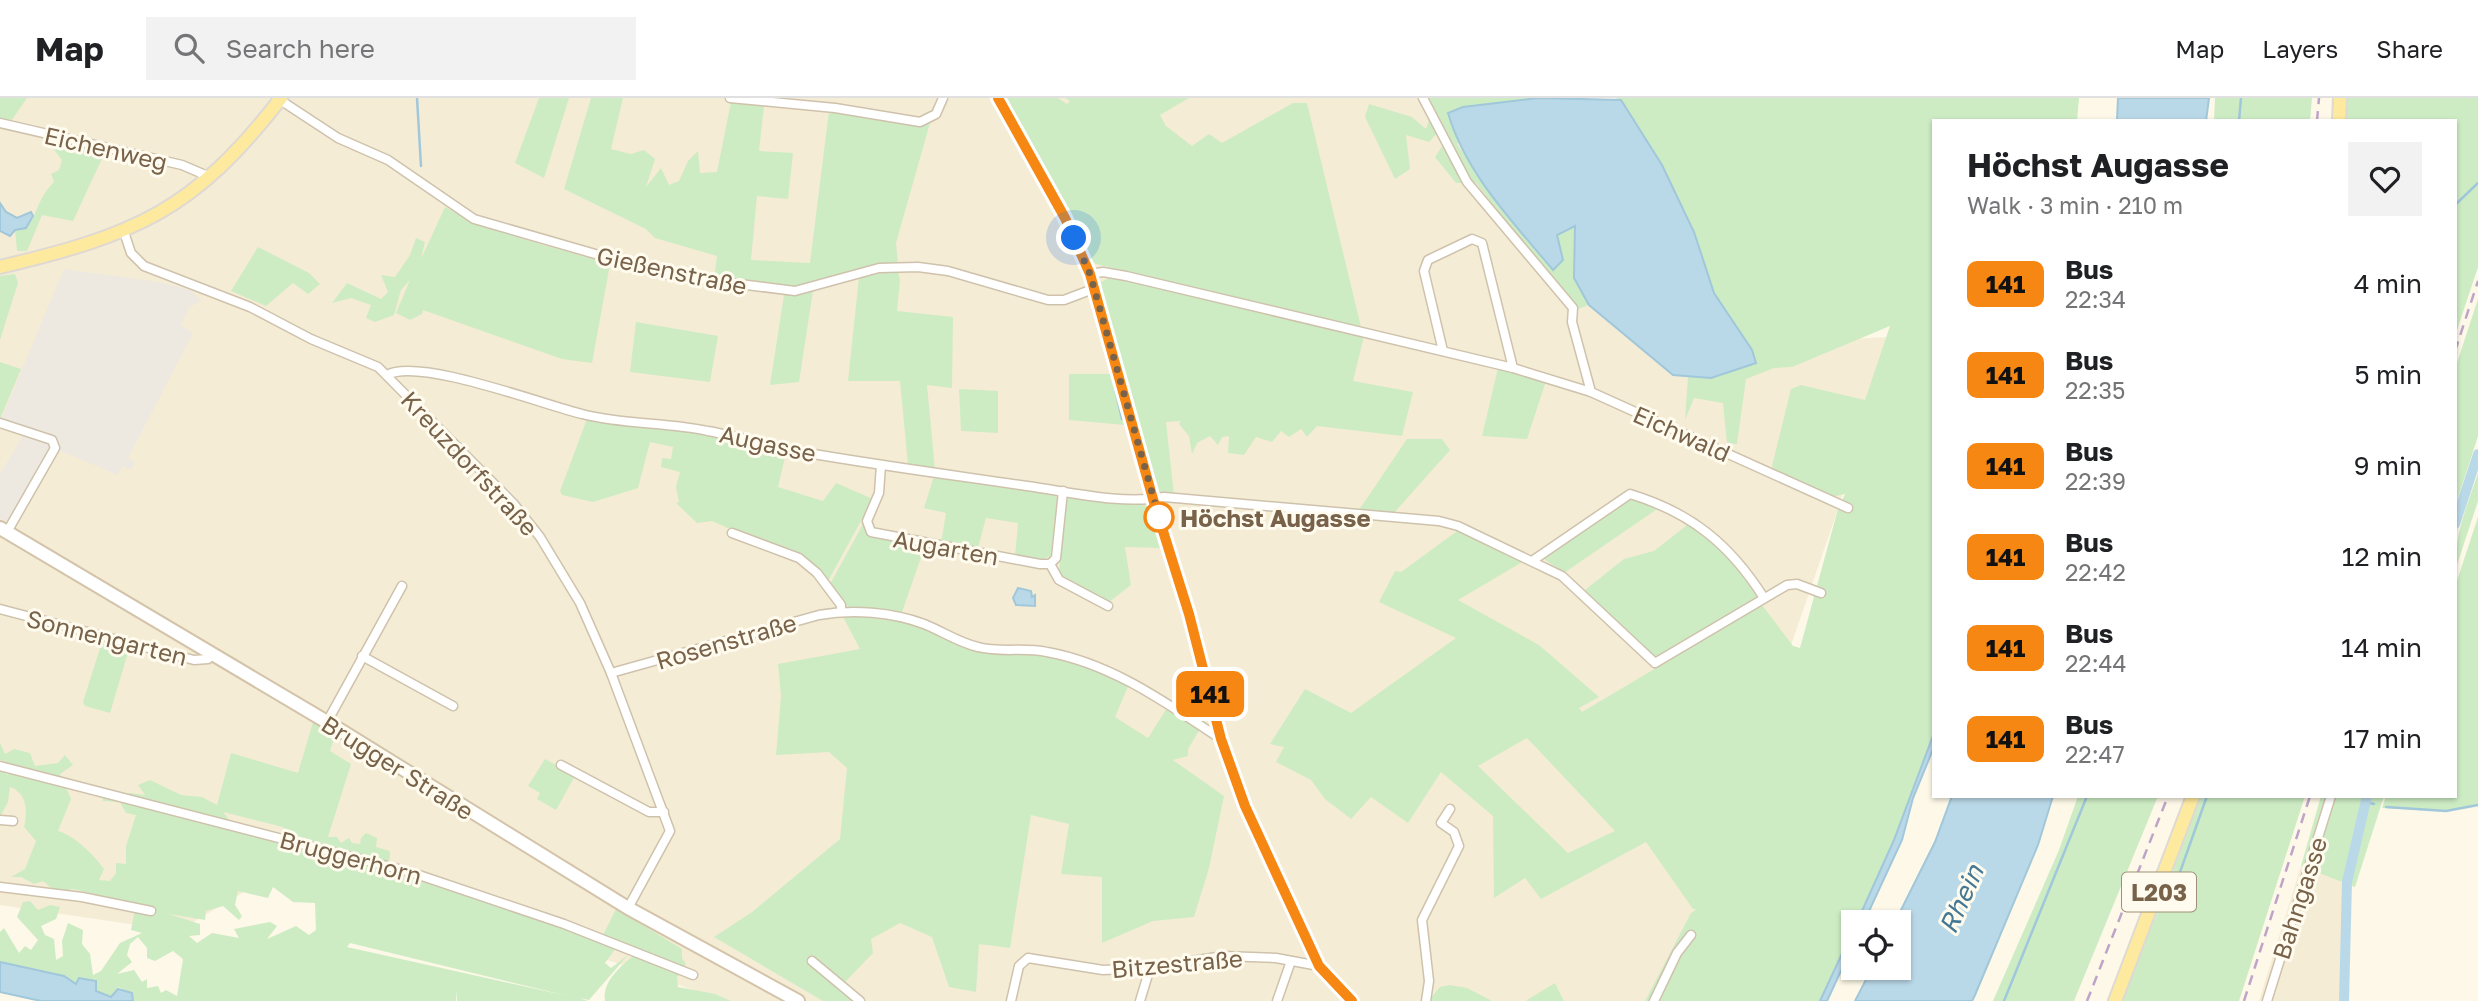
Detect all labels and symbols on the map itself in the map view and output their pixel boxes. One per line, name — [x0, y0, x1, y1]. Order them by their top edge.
street label: Eichenweg — [42, 120, 170, 176]
your location — [1056, 220, 1091, 255]
street label: Gießenstraße — [594, 240, 750, 300]
street label: Kreuzdorfstraße — [396, 385, 544, 541]
street label: Eichwald — [1629, 399, 1735, 467]
street label: Augasse — [717, 419, 819, 467]
marker: Höchst Augasse — [1144, 502, 1174, 532]
place label: Höchst Augasse — [1180, 503, 1371, 532]
street label: Augarten — [891, 523, 1001, 571]
street label: Sonnengarten — [24, 603, 190, 671]
street label: Rosenstraße — [652, 607, 800, 675]
line badge: 141 — [1170, 671, 1250, 717]
street label: Brugger Straße — [317, 709, 479, 825]
street label: Bruggerhorn — [277, 824, 425, 890]
street label: Bahngasse — [2266, 833, 2332, 963]
water label: Rhein — [1932, 859, 1990, 938]
road number: L203 — [2122, 872, 2196, 912]
street label: Bitzestraße — [1110, 943, 1244, 983]

